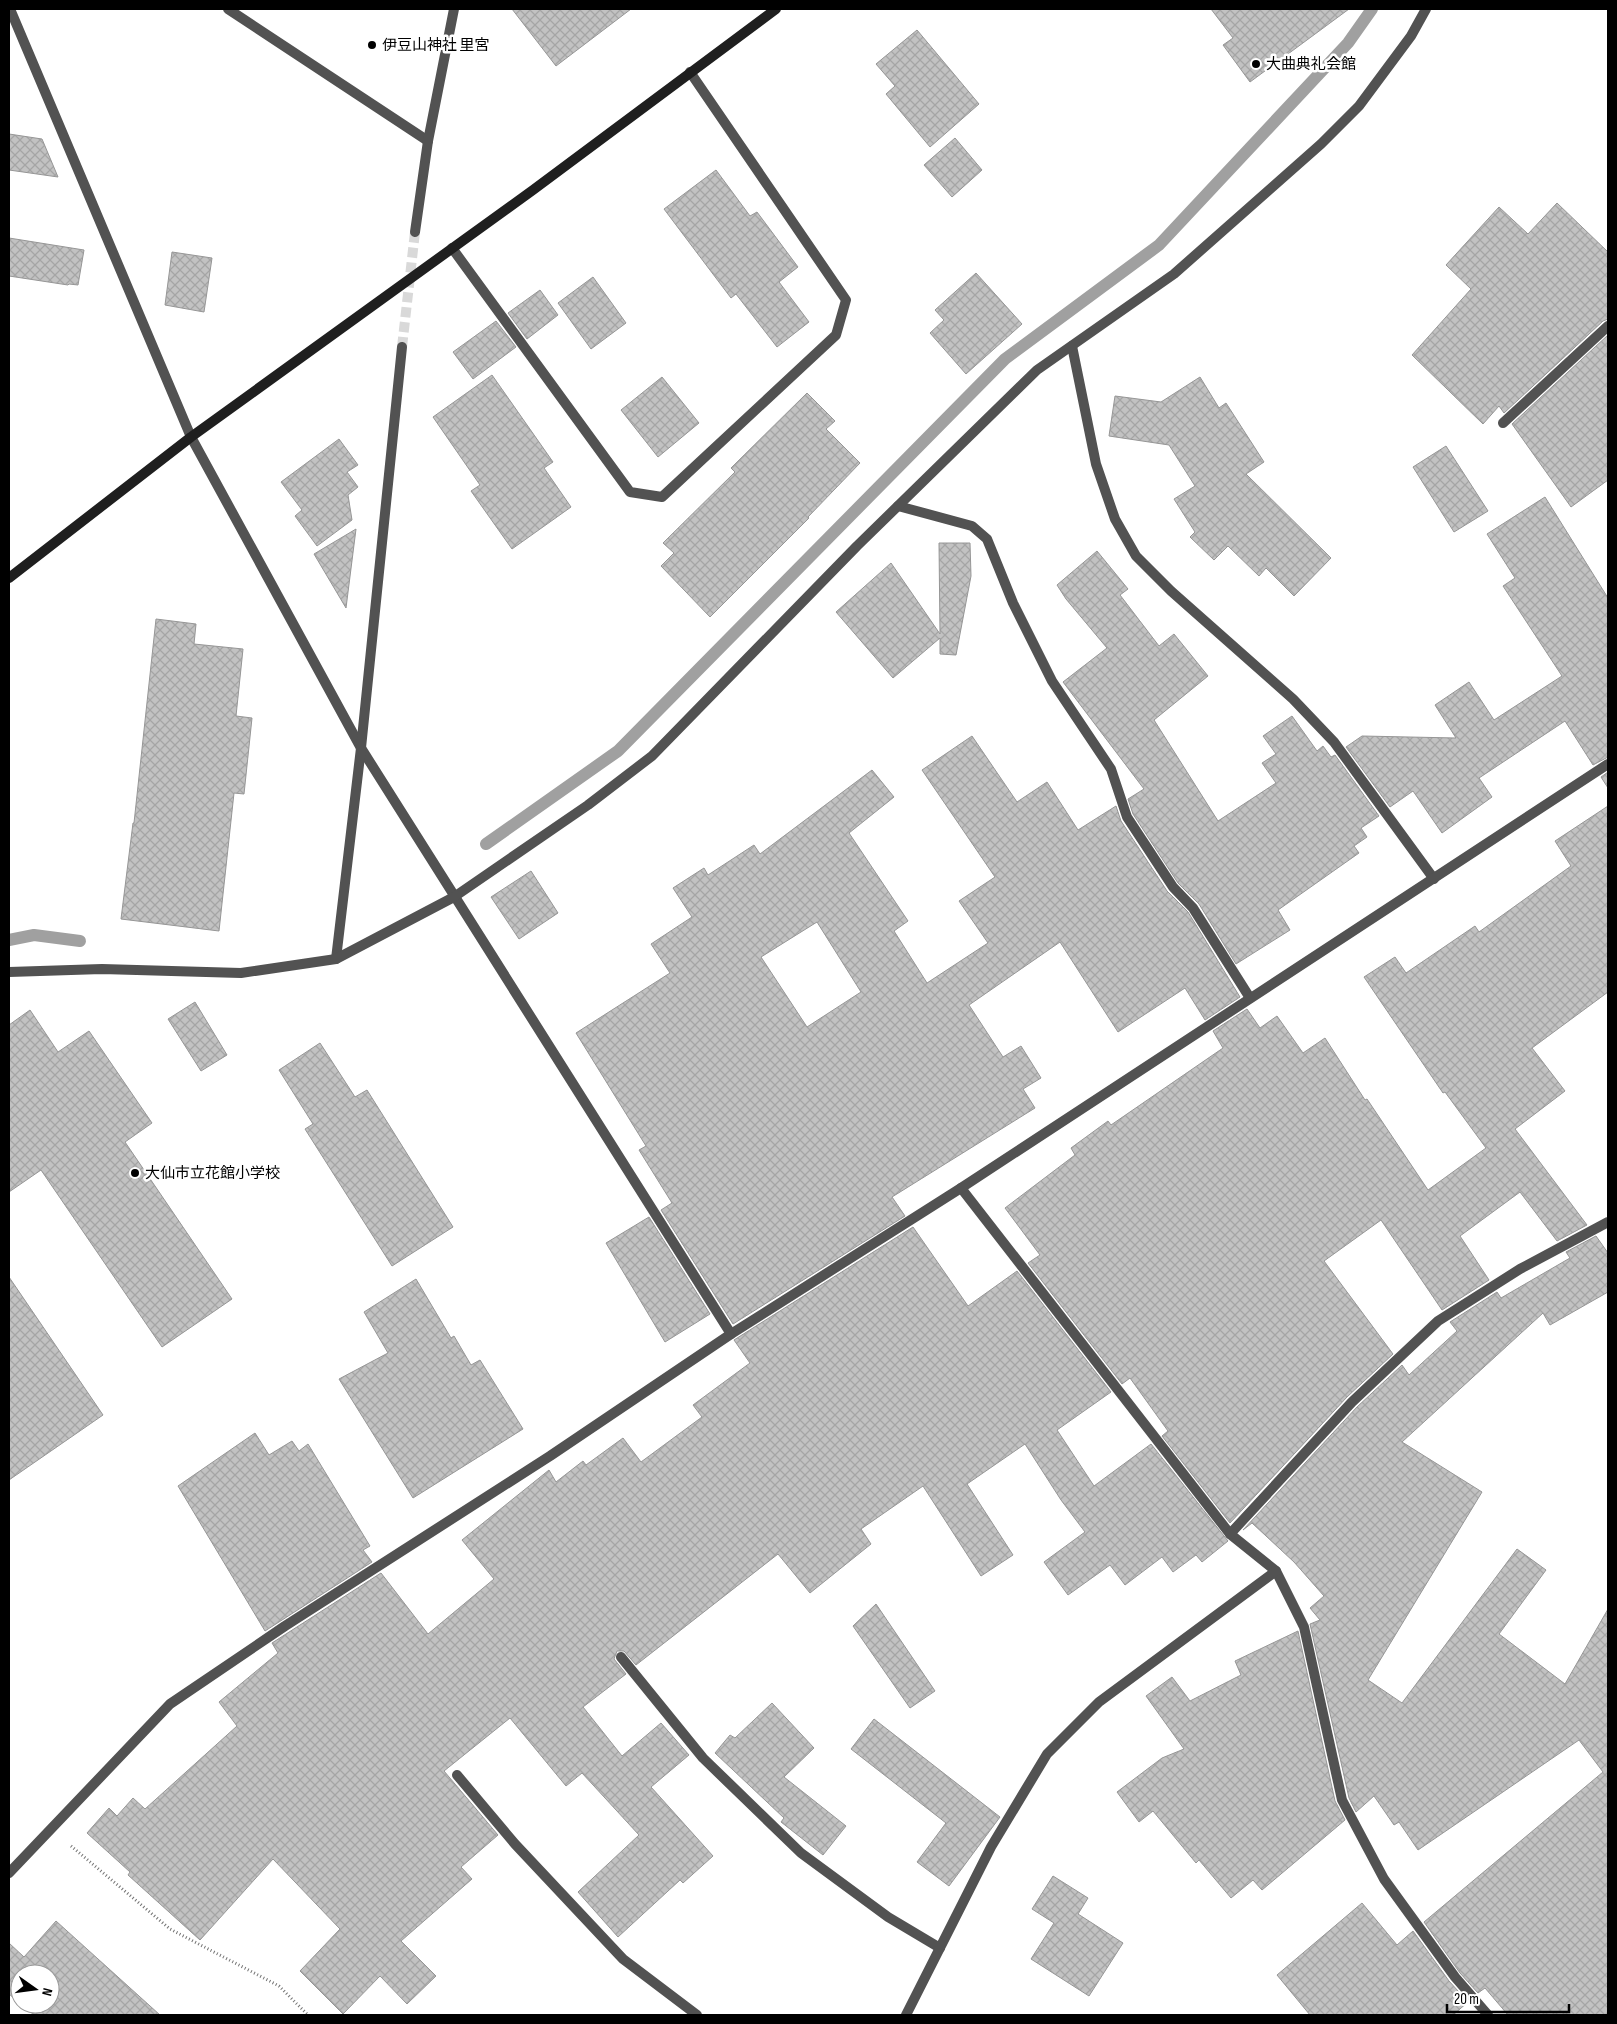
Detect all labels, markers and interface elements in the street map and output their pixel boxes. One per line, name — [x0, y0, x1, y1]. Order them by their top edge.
place label: 伊豆山神社 里宮 — [382, 36, 489, 55]
marker: 伊豆山神社 里宮 — [366, 39, 378, 51]
place label: 大曲典礼会館 — [1266, 55, 1356, 74]
marker: 大曲典礼会館 — [1250, 58, 1262, 70]
place label: 大仙市立花館小学校 — [145, 1164, 280, 1183]
marker: 大仙市立花館小学校 — [129, 1167, 141, 1179]
north arrow — [10, 1964, 60, 2014]
scale bar — [1447, 1982, 1570, 2014]
text: N — [38, 1986, 56, 1998]
text: 20 m — [1454, 1990, 1479, 2009]

